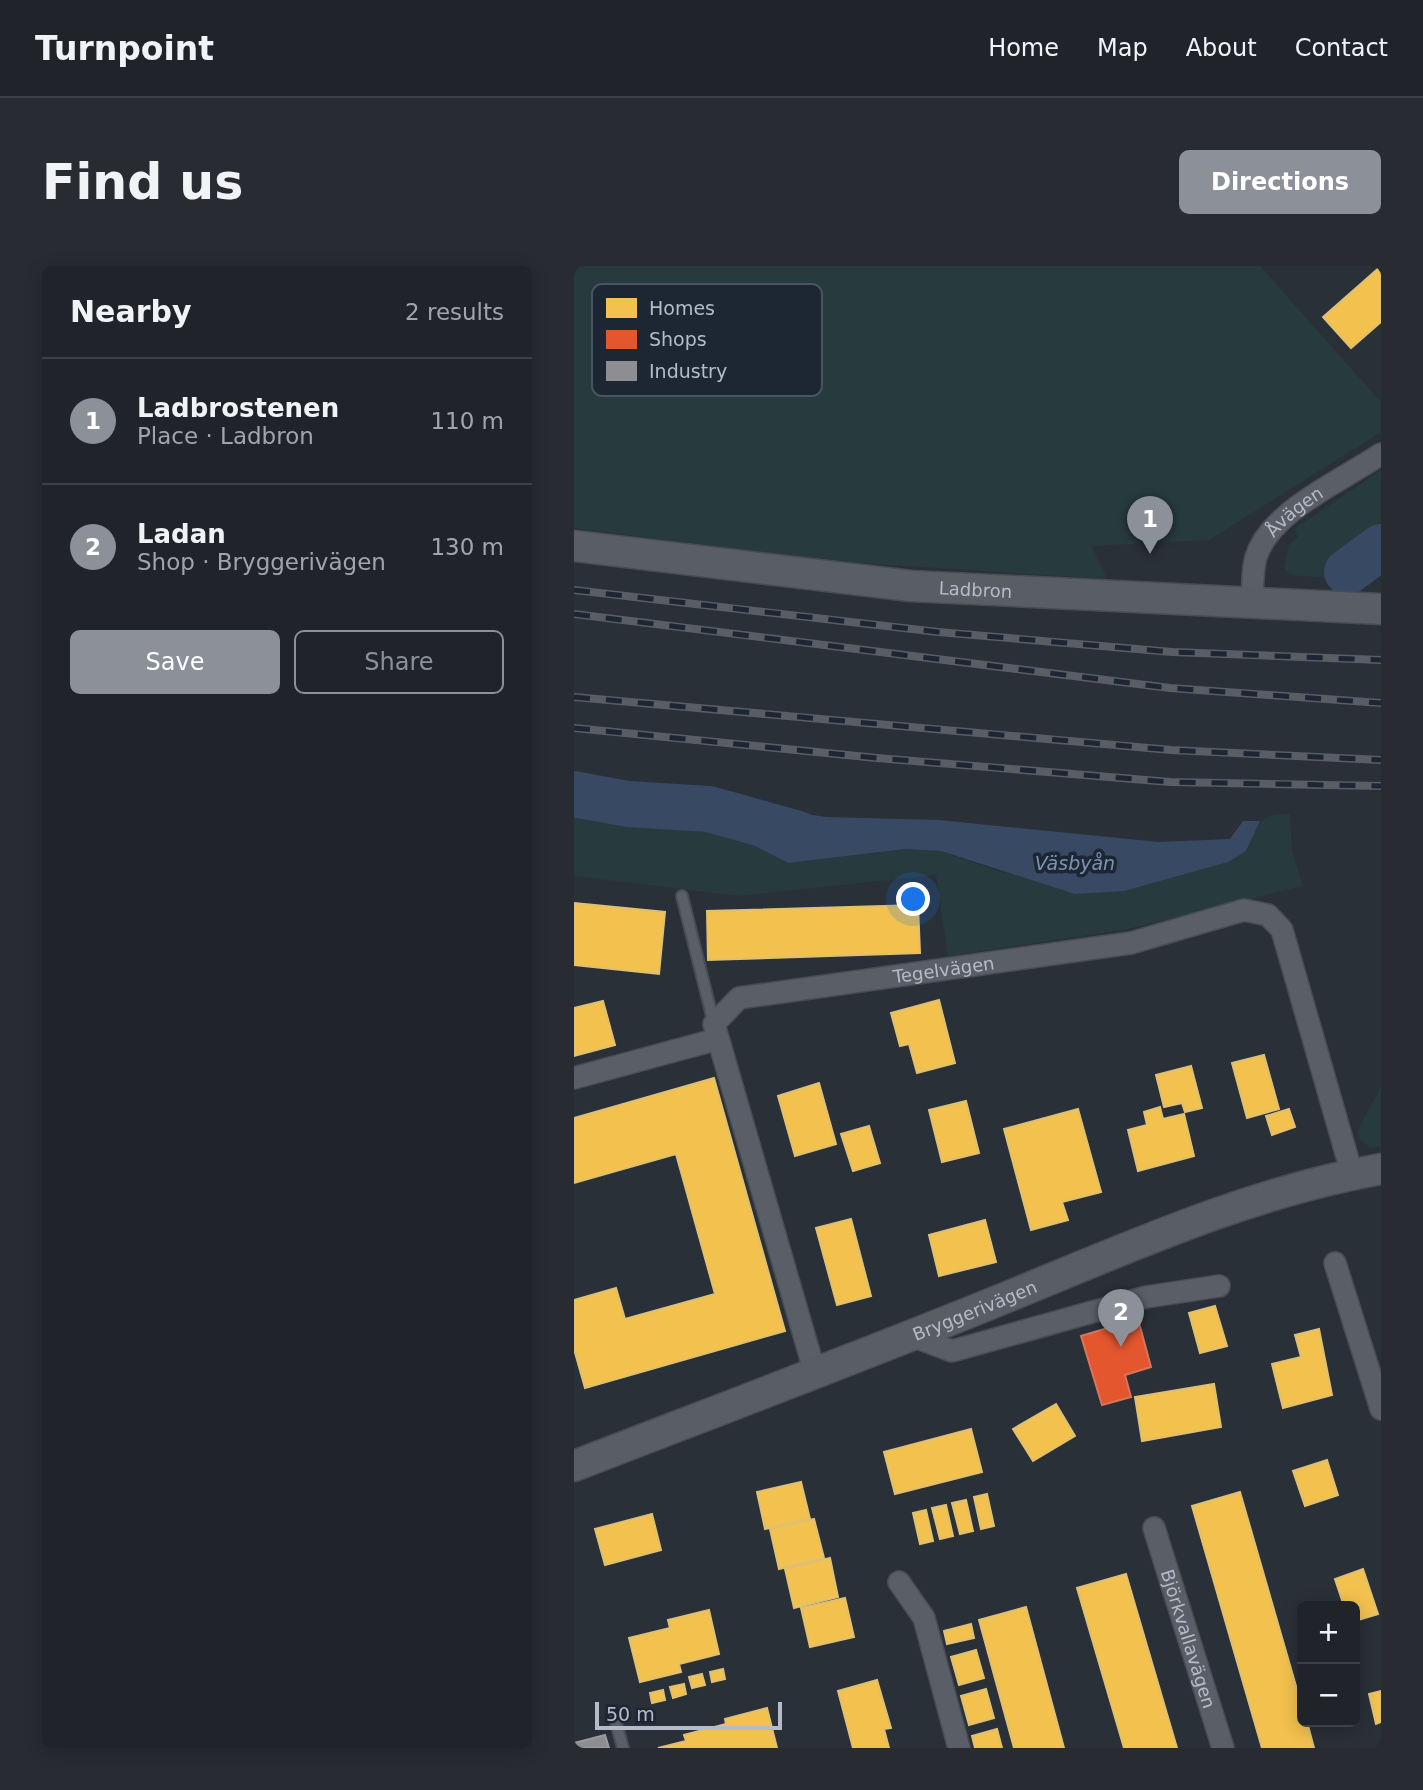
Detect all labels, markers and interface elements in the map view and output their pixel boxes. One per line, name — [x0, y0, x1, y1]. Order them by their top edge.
text: Turnpoint — [35, 29, 214, 68]
text: Home — [988, 34, 1059, 62]
text: Map — [1097, 34, 1148, 62]
text: About — [1186, 34, 1257, 62]
text: Contact — [1295, 34, 1388, 62]
button: Directions — [1179, 150, 1381, 214]
text: Find us — [42, 154, 243, 211]
legend — [592, 284, 822, 396]
text: Nearby — [70, 294, 192, 329]
text: Homes — [649, 297, 715, 319]
text: 2 results — [405, 299, 504, 325]
text: Shops — [649, 328, 707, 350]
text: Industry — [649, 360, 727, 382]
text: Ladbrostenen — [137, 393, 339, 423]
text: 1 — [85, 408, 101, 434]
text: 110 m — [430, 408, 504, 434]
text: Place · Ladbron — [137, 423, 314, 449]
street label: Åvägen — [1261, 482, 1327, 540]
pin: 1 — [1127, 496, 1173, 554]
text: Ladan — [137, 519, 226, 549]
text: 2 — [85, 534, 101, 560]
text: 130 m — [430, 534, 504, 560]
text: Shop · Bryggerivägen — [137, 549, 386, 575]
street label: Ladbron — [938, 577, 1013, 601]
button: Save — [70, 630, 280, 694]
button: Share — [294, 630, 504, 694]
water label: Väsbyån — [1035, 852, 1115, 874]
your location — [896, 882, 930, 916]
street label: Tegelvägen — [891, 952, 996, 987]
street label: Bryggerivägen — [909, 1275, 1040, 1344]
pin: 2 — [1098, 1289, 1144, 1347]
street label: Björkvallavägen — [1157, 1567, 1220, 1711]
map controls — [1297, 1601, 1360, 1727]
button: + — [1297, 1601, 1360, 1664]
button: − — [1297, 1664, 1360, 1727]
scale bar — [595, 1699, 782, 1731]
text: 50 m — [606, 1703, 655, 1725]

